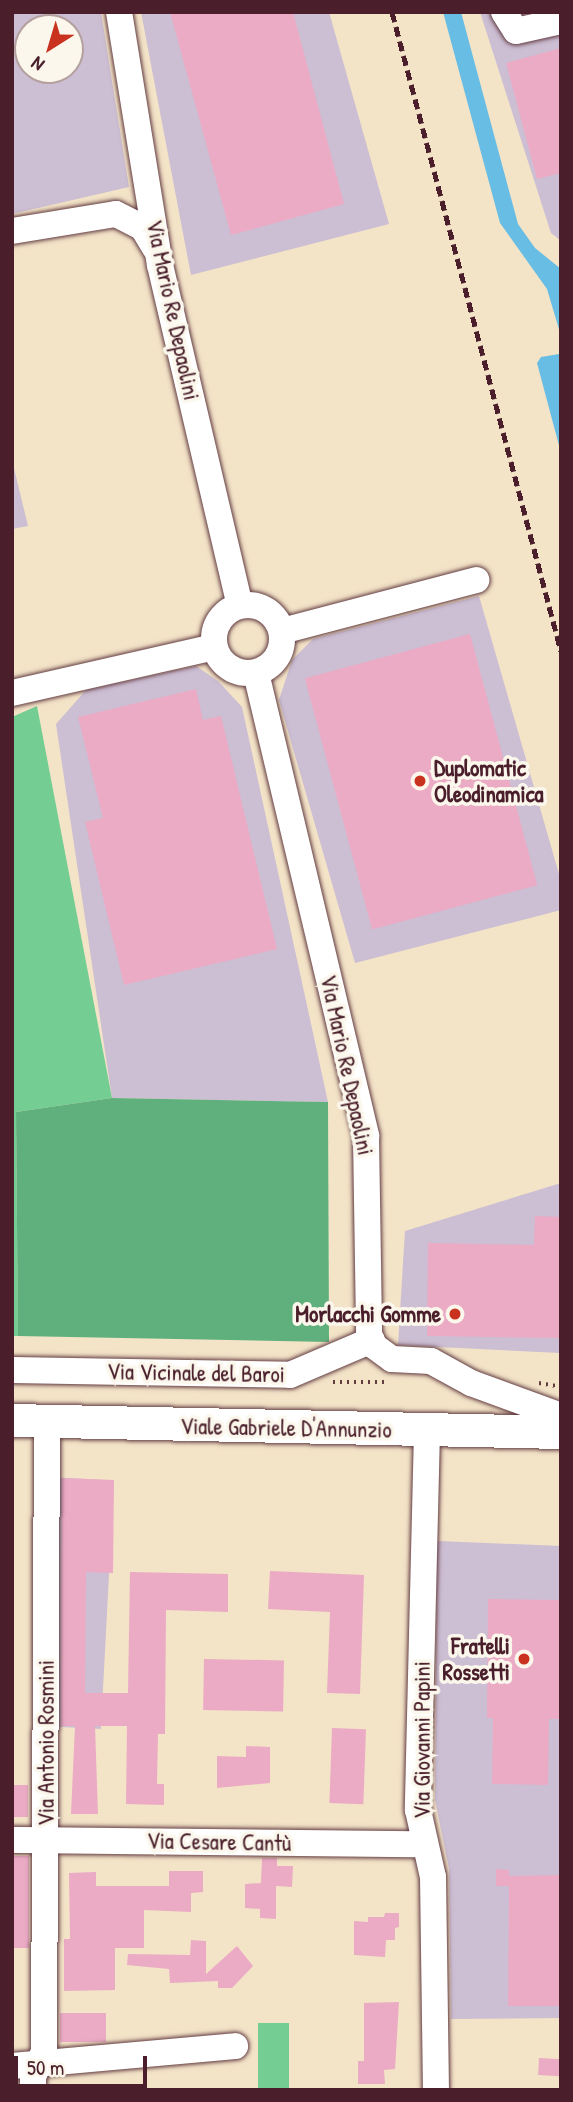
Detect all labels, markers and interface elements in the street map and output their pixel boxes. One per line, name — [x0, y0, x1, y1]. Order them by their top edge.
north arrow — [14, 14, 84, 84]
text: N — [26, 51, 49, 78]
street label: Via Mario Re Depaolini — [140, 217, 206, 403]
place label: Duplomatic Oleodinamica — [434, 754, 544, 808]
marker: Duplomatic Oleodinamica — [412, 773, 428, 789]
street label: Via Mario Re Depaolini — [314, 972, 380, 1158]
place label: Morlacchi Gomme — [295, 1300, 441, 1328]
marker: Morlacchi Gomme — [447, 1306, 463, 1322]
street label: Via Vicinale del Baroi — [107, 1358, 285, 1388]
street label: Viale Gabriele D'Annunzio — [180, 1412, 392, 1444]
place label: Fratelli Rossetti — [442, 1632, 510, 1686]
marker: Fratelli Rossetti — [516, 1651, 532, 1667]
street label: Via Antonio Rosmini — [32, 1660, 60, 1826]
street label: Via Giovanni Papini — [408, 1661, 436, 1819]
street label: Via Cesare Cantù — [147, 1827, 291, 1857]
scale bar — [18, 2042, 150, 2086]
text: 50 m — [27, 2053, 64, 2082]

